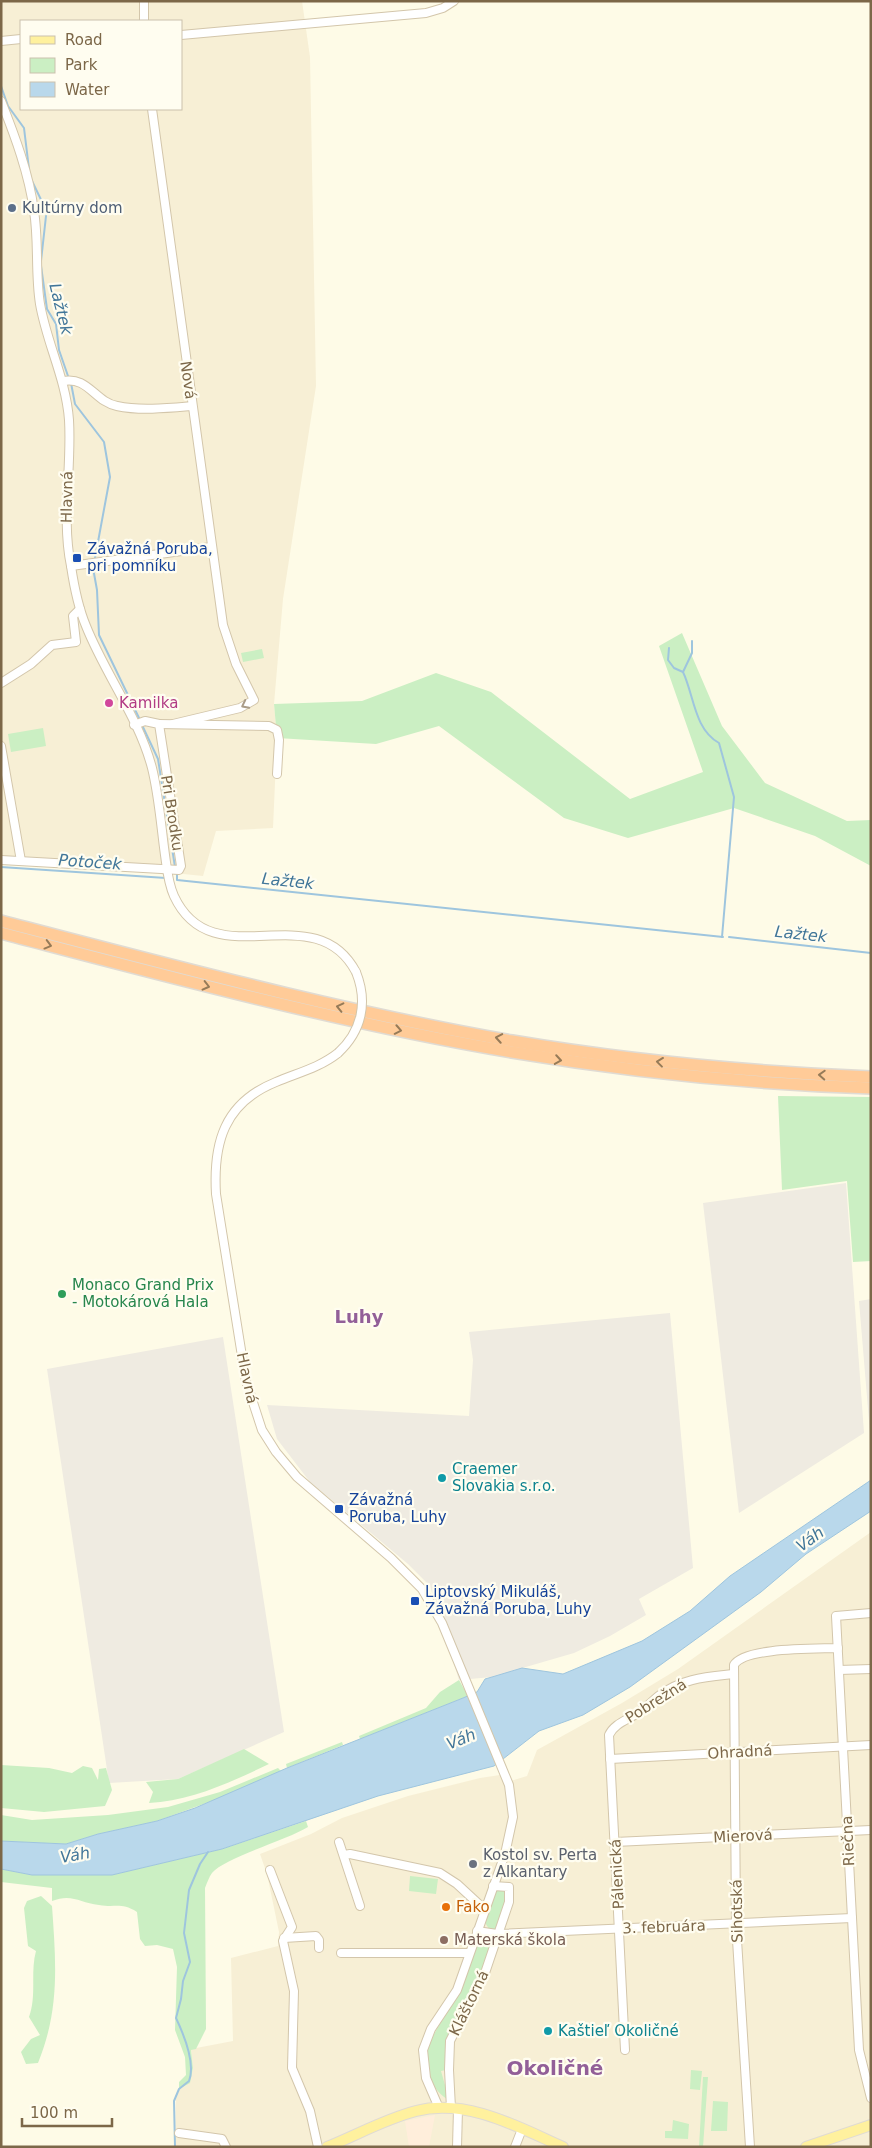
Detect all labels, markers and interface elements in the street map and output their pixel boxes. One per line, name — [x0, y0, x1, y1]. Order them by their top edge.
legend — [20, 20, 182, 110]
text: Road — [65, 31, 103, 49]
text: Park — [65, 56, 98, 74]
text: Water — [65, 81, 110, 99]
place label: Kultúrny dom — [22, 199, 123, 217]
marker: Kultúrny dom — [6, 202, 18, 214]
water label: Lažtek — [45, 281, 77, 337]
street label: Nová — [176, 360, 200, 400]
street label: Hlavná — [58, 471, 76, 523]
place label: Závažná Poruba, pri pomníku — [87, 540, 213, 575]
marker: Závažná Poruba, pri pomníku — [71, 552, 83, 564]
place label: Kamilka — [119, 694, 178, 712]
marker: Kamilka — [103, 697, 115, 709]
one-way arrow — [241, 699, 250, 709]
street label: Pri Brodku — [157, 774, 187, 852]
water label: Potoček — [58, 850, 123, 874]
water label: Lažtek — [261, 869, 316, 893]
water label: Lažtek — [774, 922, 829, 946]
one-way arrow — [44, 940, 52, 950]
one-way arrow — [201, 980, 210, 991]
one-way arrow — [336, 1002, 344, 1012]
one-way arrow — [394, 1025, 403, 1035]
one-way arrow — [495, 1034, 504, 1044]
one-way arrow — [554, 1054, 562, 1064]
one-way arrow — [656, 1057, 664, 1068]
one-way arrow — [818, 1069, 826, 1080]
place label: Monaco Grand Prix - Motokárová Hala — [72, 1276, 214, 1311]
marker: Monaco Grand Prix - Motokárová Hala — [56, 1288, 68, 1300]
district label: Luhy — [335, 1306, 384, 1327]
street label: Hlavná — [233, 1351, 261, 1405]
place label: Craemer Slovakia s.r.o. — [452, 1460, 556, 1495]
marker: Craemer Slovakia s.r.o. — [436, 1472, 448, 1484]
place label: Závažná Poruba, Luhy — [349, 1491, 447, 1526]
marker: Závažná Poruba, Luhy — [333, 1503, 345, 1515]
water label: Váh — [792, 1523, 828, 1555]
place label: Liptovský Mikuláš, Závažná Poruba, Luhy — [425, 1583, 592, 1618]
marker: Liptovský Mikuláš, Závažná Poruba, Luhy — [409, 1595, 421, 1607]
street label: Pobrežná — [622, 1675, 690, 1727]
water label: Váh — [444, 1725, 478, 1753]
street label: Ohradná — [707, 1741, 773, 1763]
street label: Riečna — [838, 1815, 858, 1867]
street label: Mierová — [713, 1825, 773, 1847]
street label: Pálenická — [606, 1838, 628, 1910]
water label: Váh — [59, 1843, 91, 1867]
place label: Kostol sv. Perta z Alkantary — [483, 1846, 597, 1881]
marker: Kostol sv. Perta z Alkantary — [467, 1858, 479, 1870]
street label: Sihotská — [727, 1879, 747, 1943]
place label: Fako — [456, 1898, 490, 1916]
marker: Fako — [440, 1901, 452, 1913]
street label: 3. februára — [622, 1917, 706, 1937]
place label: Materská škola — [454, 1931, 566, 1949]
marker: Materská škola — [438, 1934, 450, 1946]
street label: Kláštorná — [445, 1967, 493, 2039]
place label: Kaštieľ Okoličné — [558, 2022, 679, 2040]
marker: Kaštieľ Okoličné — [542, 2025, 554, 2037]
district label: Okoličné — [507, 2056, 603, 2080]
scale bar — [22, 2096, 112, 2128]
text: 100 m — [30, 2104, 78, 2122]

